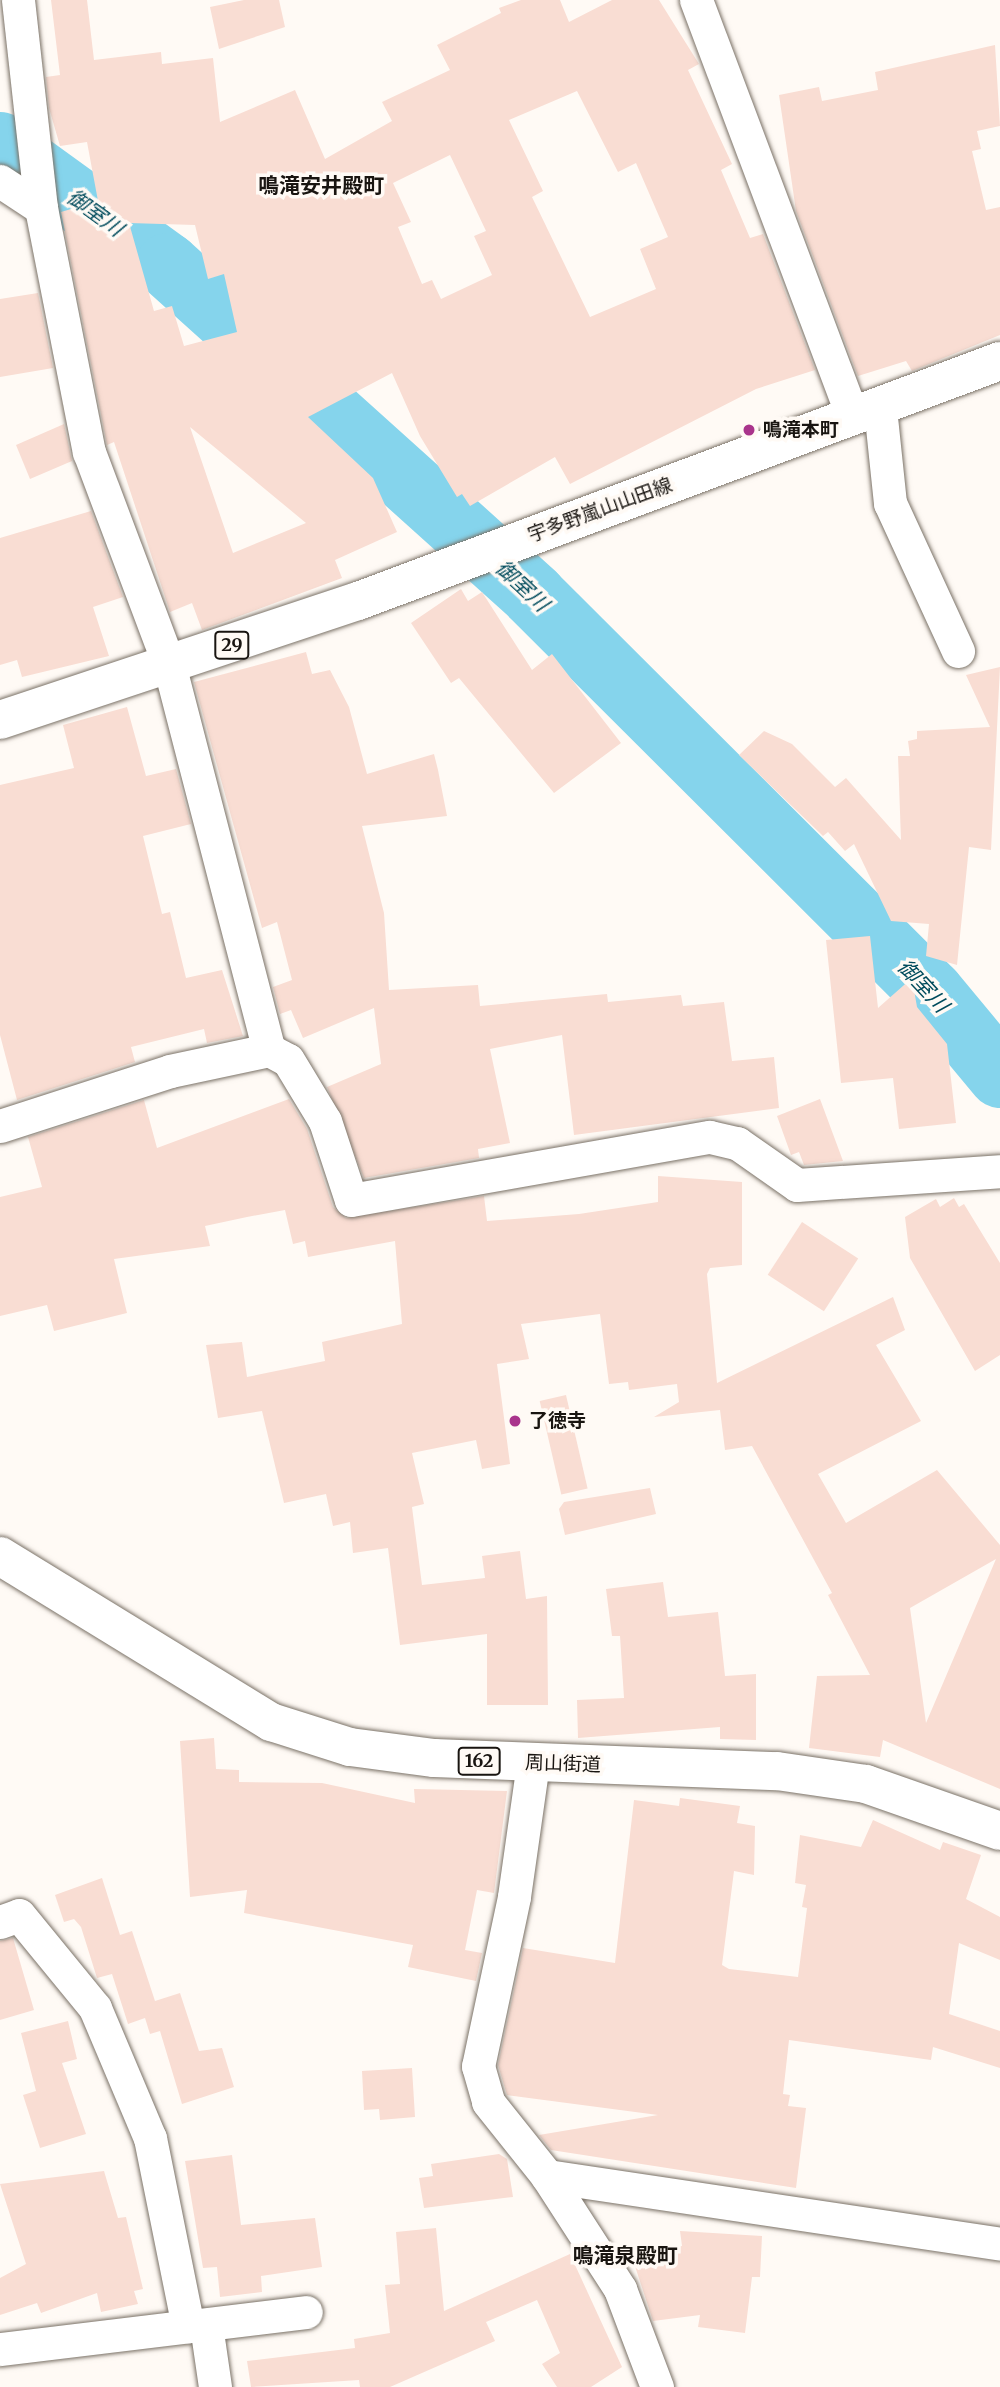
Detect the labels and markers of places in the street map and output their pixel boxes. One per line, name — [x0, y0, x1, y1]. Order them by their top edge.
place label: 鳴滝本町 — [763, 419, 839, 441]
marker: 鳴滝本町 — [741, 422, 757, 438]
place label: 了徳寺 — [529, 1410, 586, 1432]
marker: 了徳寺 — [507, 1413, 523, 1429]

